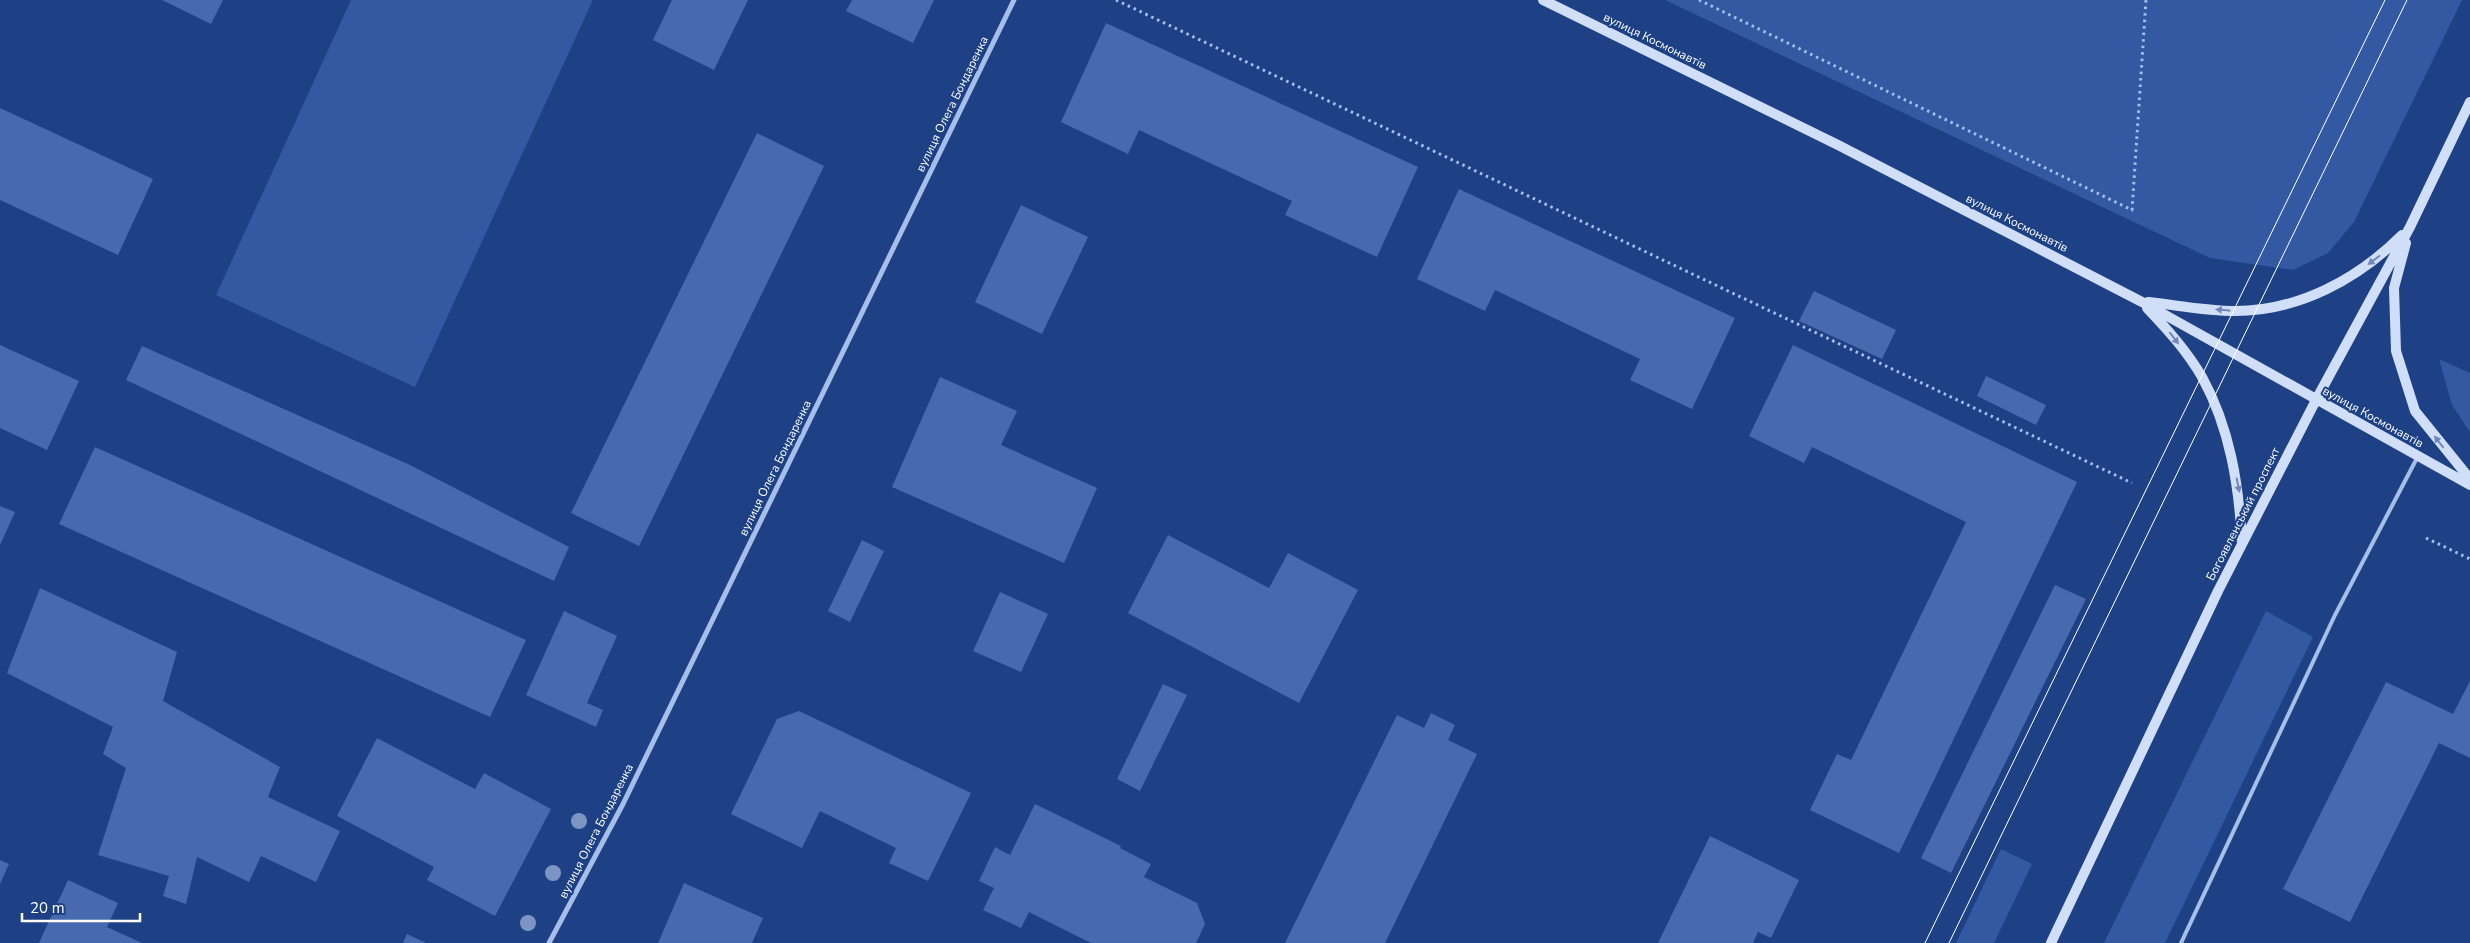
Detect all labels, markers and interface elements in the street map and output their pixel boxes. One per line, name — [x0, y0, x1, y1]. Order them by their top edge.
street label: вулиця Космонавтів — [1601, 9, 1710, 73]
street label: вулиця Олега Бондаренка — [912, 33, 992, 175]
street label: вулиця Космонавтів — [1963, 190, 2071, 256]
one-way arrow — [2367, 255, 2381, 265]
one-way arrow — [2215, 306, 2231, 314]
one-way arrow — [2169, 331, 2180, 344]
street label: вулиця Космонавтів — [2320, 383, 2427, 452]
street label: вулиця Олега Бондаренка — [735, 397, 815, 539]
one-way arrow — [2433, 436, 2444, 449]
street label: Богоявленський проспект — [2202, 444, 2284, 583]
one-way arrow — [2234, 478, 2242, 494]
street label: вулиця Олега Бондаренка — [555, 761, 637, 901]
scale bar — [22, 890, 140, 922]
text: 20 m — [30, 898, 65, 918]

